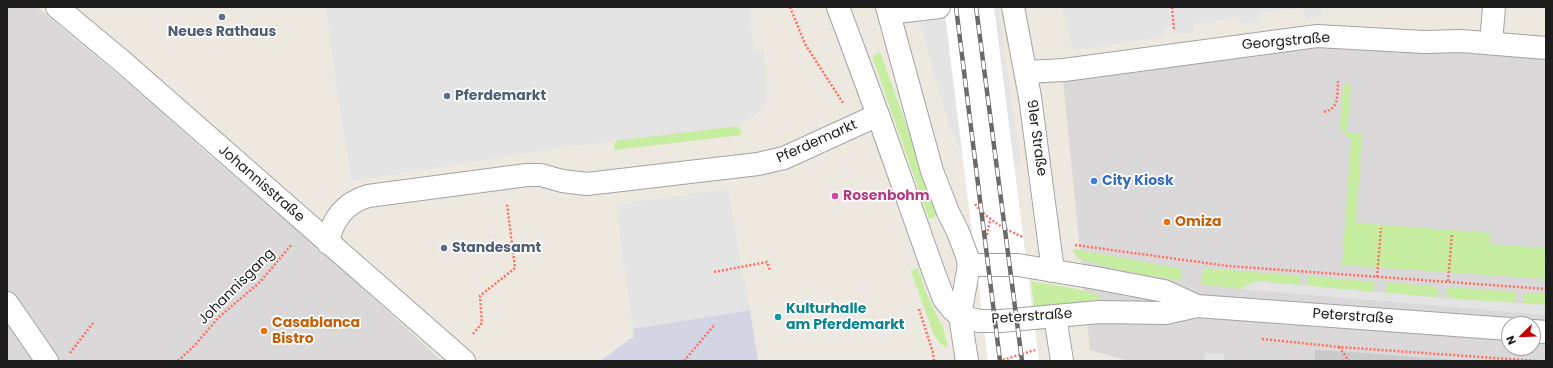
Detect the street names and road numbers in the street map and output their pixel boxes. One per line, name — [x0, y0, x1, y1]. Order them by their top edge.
street label: Georgstraße — [1241, 30, 1331, 54]
street label: 91er Straße — [1022, 99, 1050, 177]
street label: Pferdemarkt — [774, 117, 860, 167]
street label: Johannisstraße — [214, 142, 308, 226]
street label: Johannisgang — [195, 245, 279, 329]
street label: Peterstraße — [991, 306, 1073, 328]
street label: Peterstraße — [1312, 306, 1394, 328]

